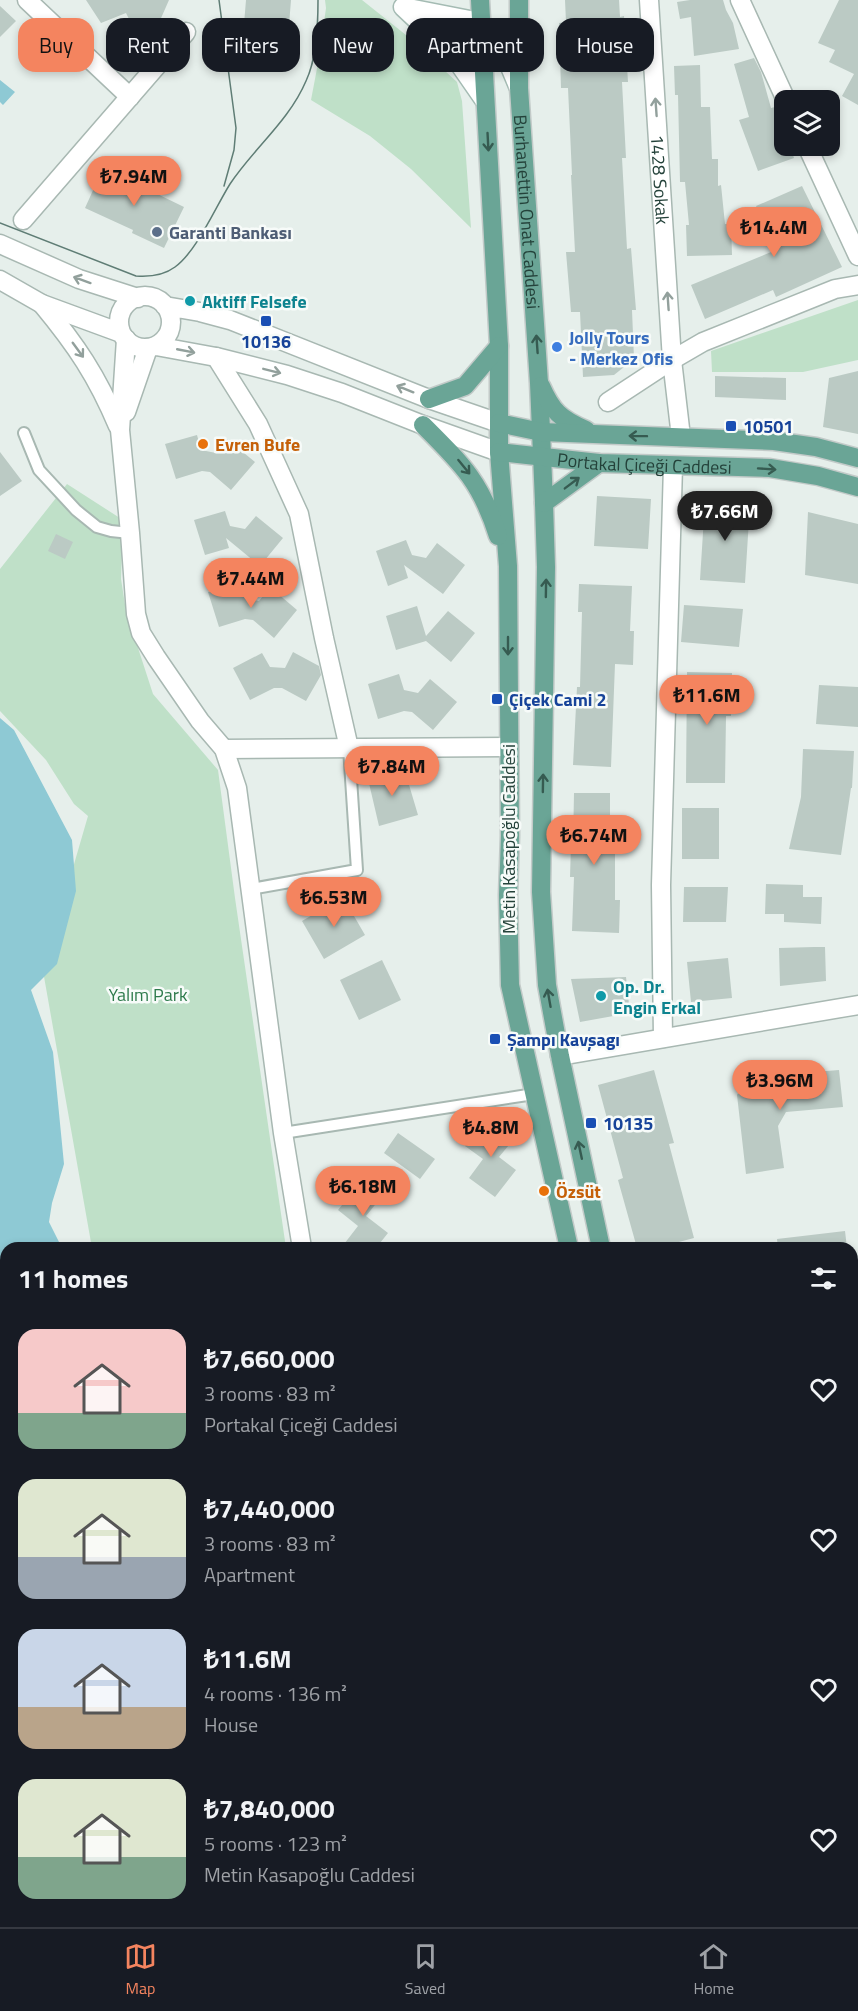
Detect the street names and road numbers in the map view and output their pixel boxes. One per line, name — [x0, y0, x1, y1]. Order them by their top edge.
street label: Burhanettin Onat Caddesi — [507, 114, 547, 310]
street label: 1428 Sokak — [644, 134, 677, 226]
street label: Portakal Çiceği Caddesi — [556, 445, 732, 480]
street label: Metin Kasapoğlu Caddesi — [495, 744, 522, 934]

